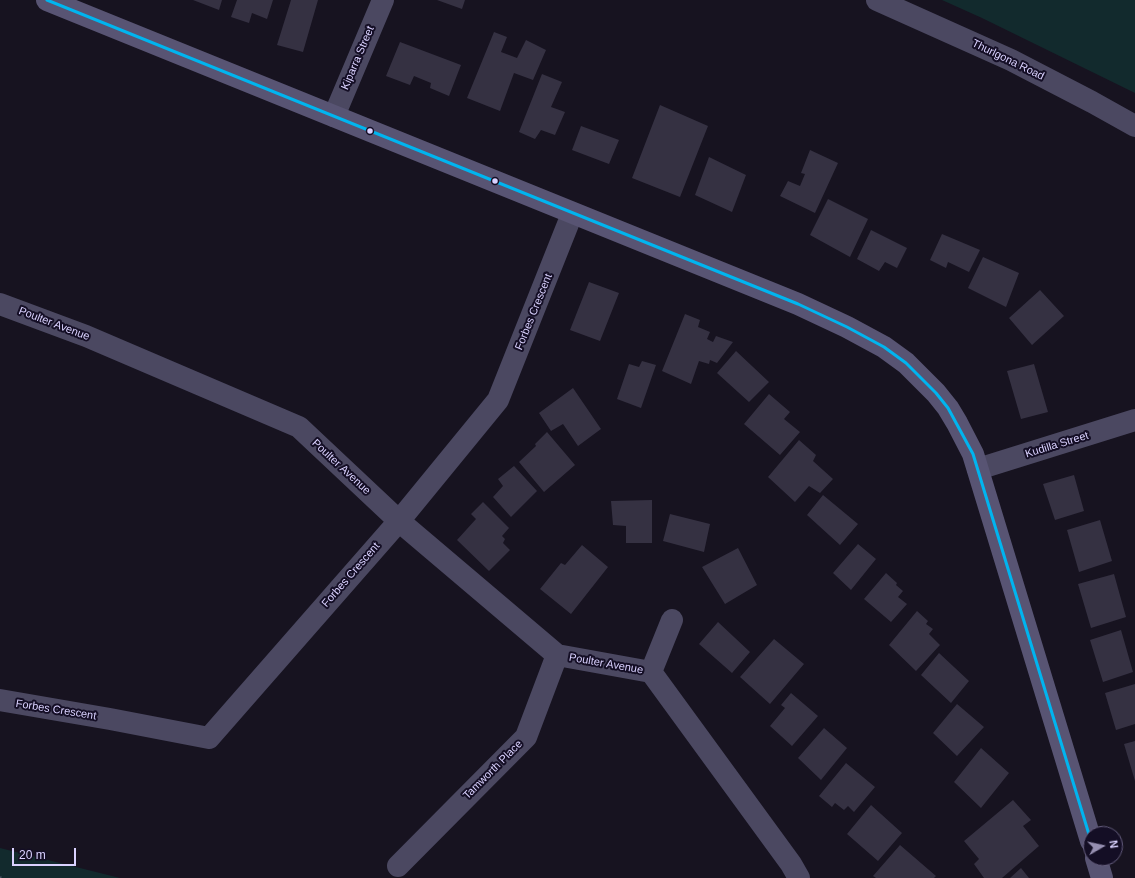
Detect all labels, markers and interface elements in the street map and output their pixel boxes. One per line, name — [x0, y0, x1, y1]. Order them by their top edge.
street label: Kiparra Street — [339, 24, 377, 92]
street label: Thurlgona Road — [970, 37, 1046, 83]
unlabelled marker — [365, 126, 375, 136]
unlabelled marker — [490, 176, 500, 186]
street label: Forbes Crescent — [513, 272, 555, 352]
street label: Poulter Avenue — [17, 304, 91, 344]
street label: Kudilla Street — [1024, 429, 1090, 461]
street label: Poulter Avenue — [309, 437, 373, 497]
street label: Forbes Crescent — [319, 540, 383, 610]
street label: Poulter Avenue — [568, 651, 644, 677]
street label: Forbes Crescent — [15, 697, 97, 723]
street label: Tamworth Place — [461, 738, 525, 802]
north arrow — [1083, 826, 1123, 866]
text: N — [1107, 839, 1120, 849]
scale bar — [14, 840, 78, 866]
text: 20 m — [19, 848, 46, 862]

